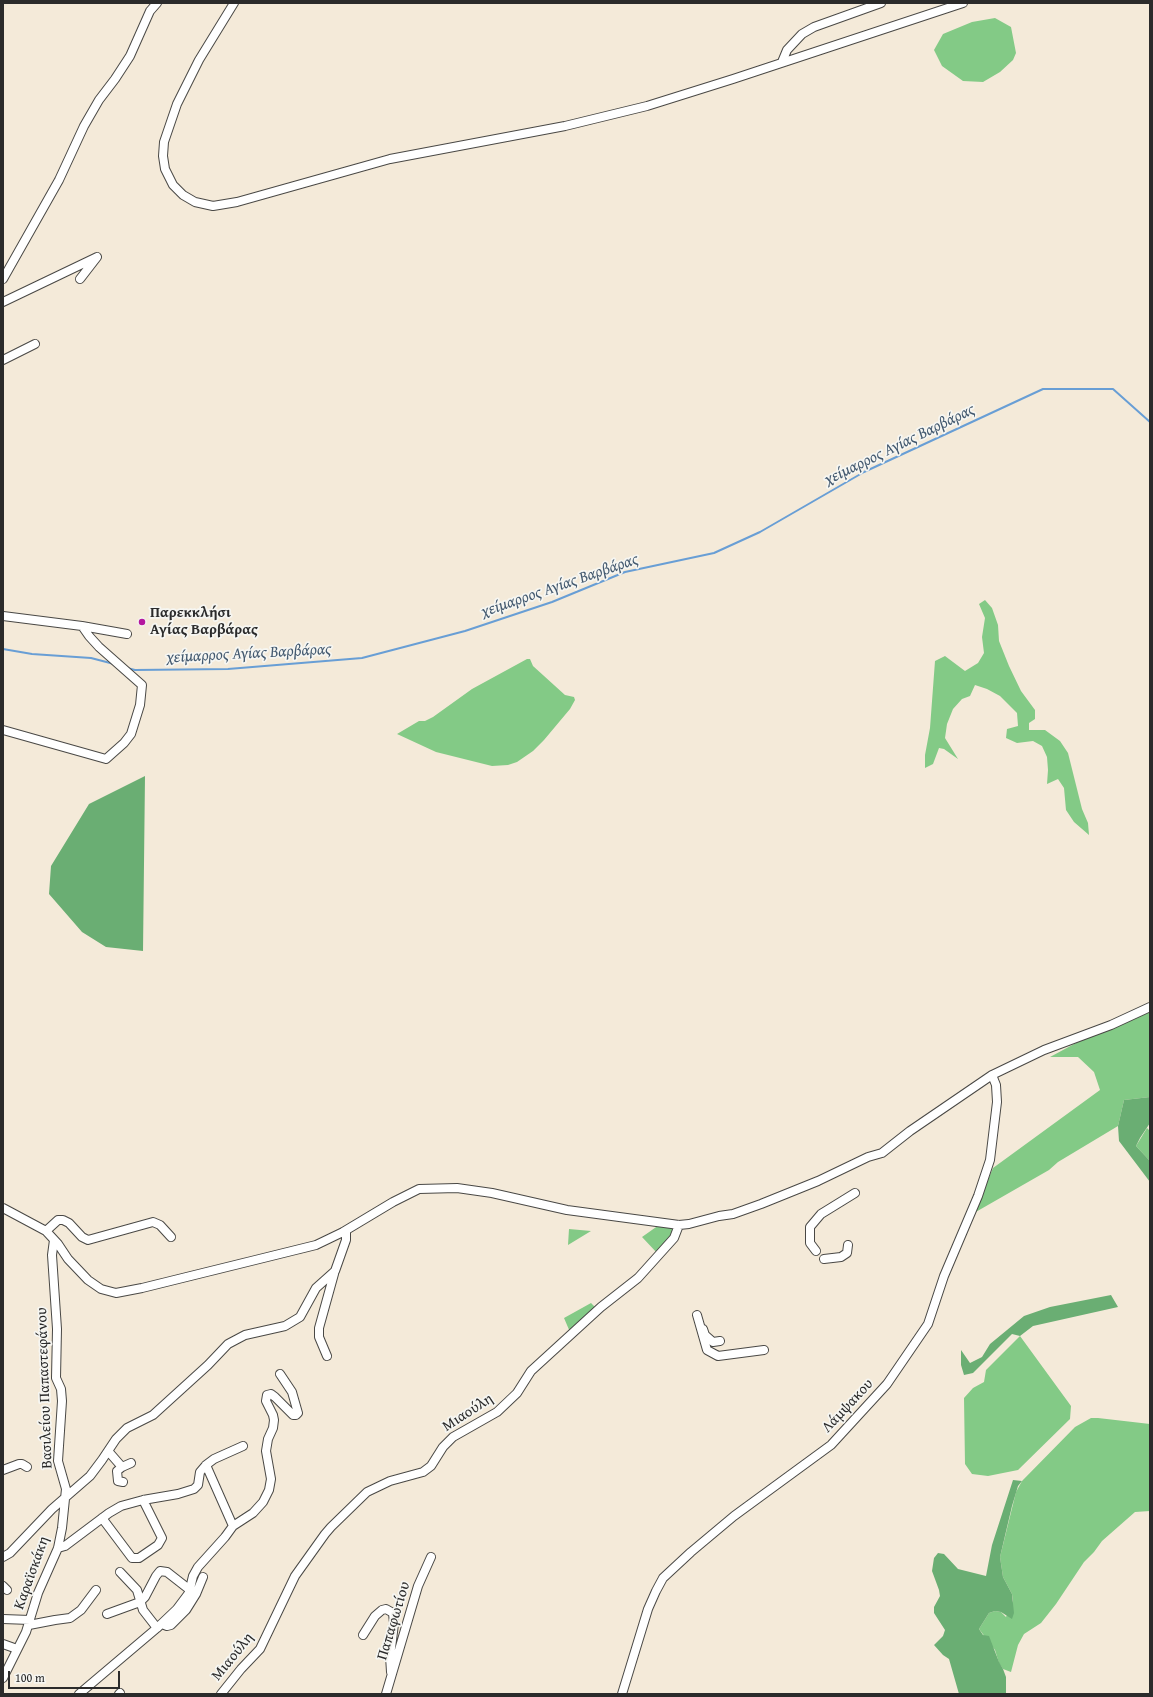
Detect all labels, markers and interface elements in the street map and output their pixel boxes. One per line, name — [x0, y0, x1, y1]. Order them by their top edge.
water label: χείμαρρος Αγίας Βαρβάρας — [822, 400, 978, 490]
water label: χείμαρρος Αγίας Βαρβάρας — [479, 550, 641, 622]
place label: Παρεκκλήσι Αγίας Βαρβάρας — [150, 604, 258, 639]
marker: Παρεκκλήσι Αγίας Βαρβάρας — [137, 617, 147, 627]
water label: χείμαρρος Αγίας Βαρβάρας — [166, 640, 332, 668]
street label: Βασιλείου Παπαστεφάνου — [33, 1307, 57, 1469]
street label: Λάμψακου — [819, 1375, 877, 1437]
street label: Μιαούλη — [439, 1390, 497, 1436]
street label: Καραϊσκάκη — [10, 1534, 54, 1612]
street label: Παπαφωτίου — [374, 1580, 414, 1662]
street label: Μιαούλη — [208, 1629, 258, 1685]
scale bar — [10, 1663, 122, 1689]
text: 100 m — [15, 1669, 45, 1686]

